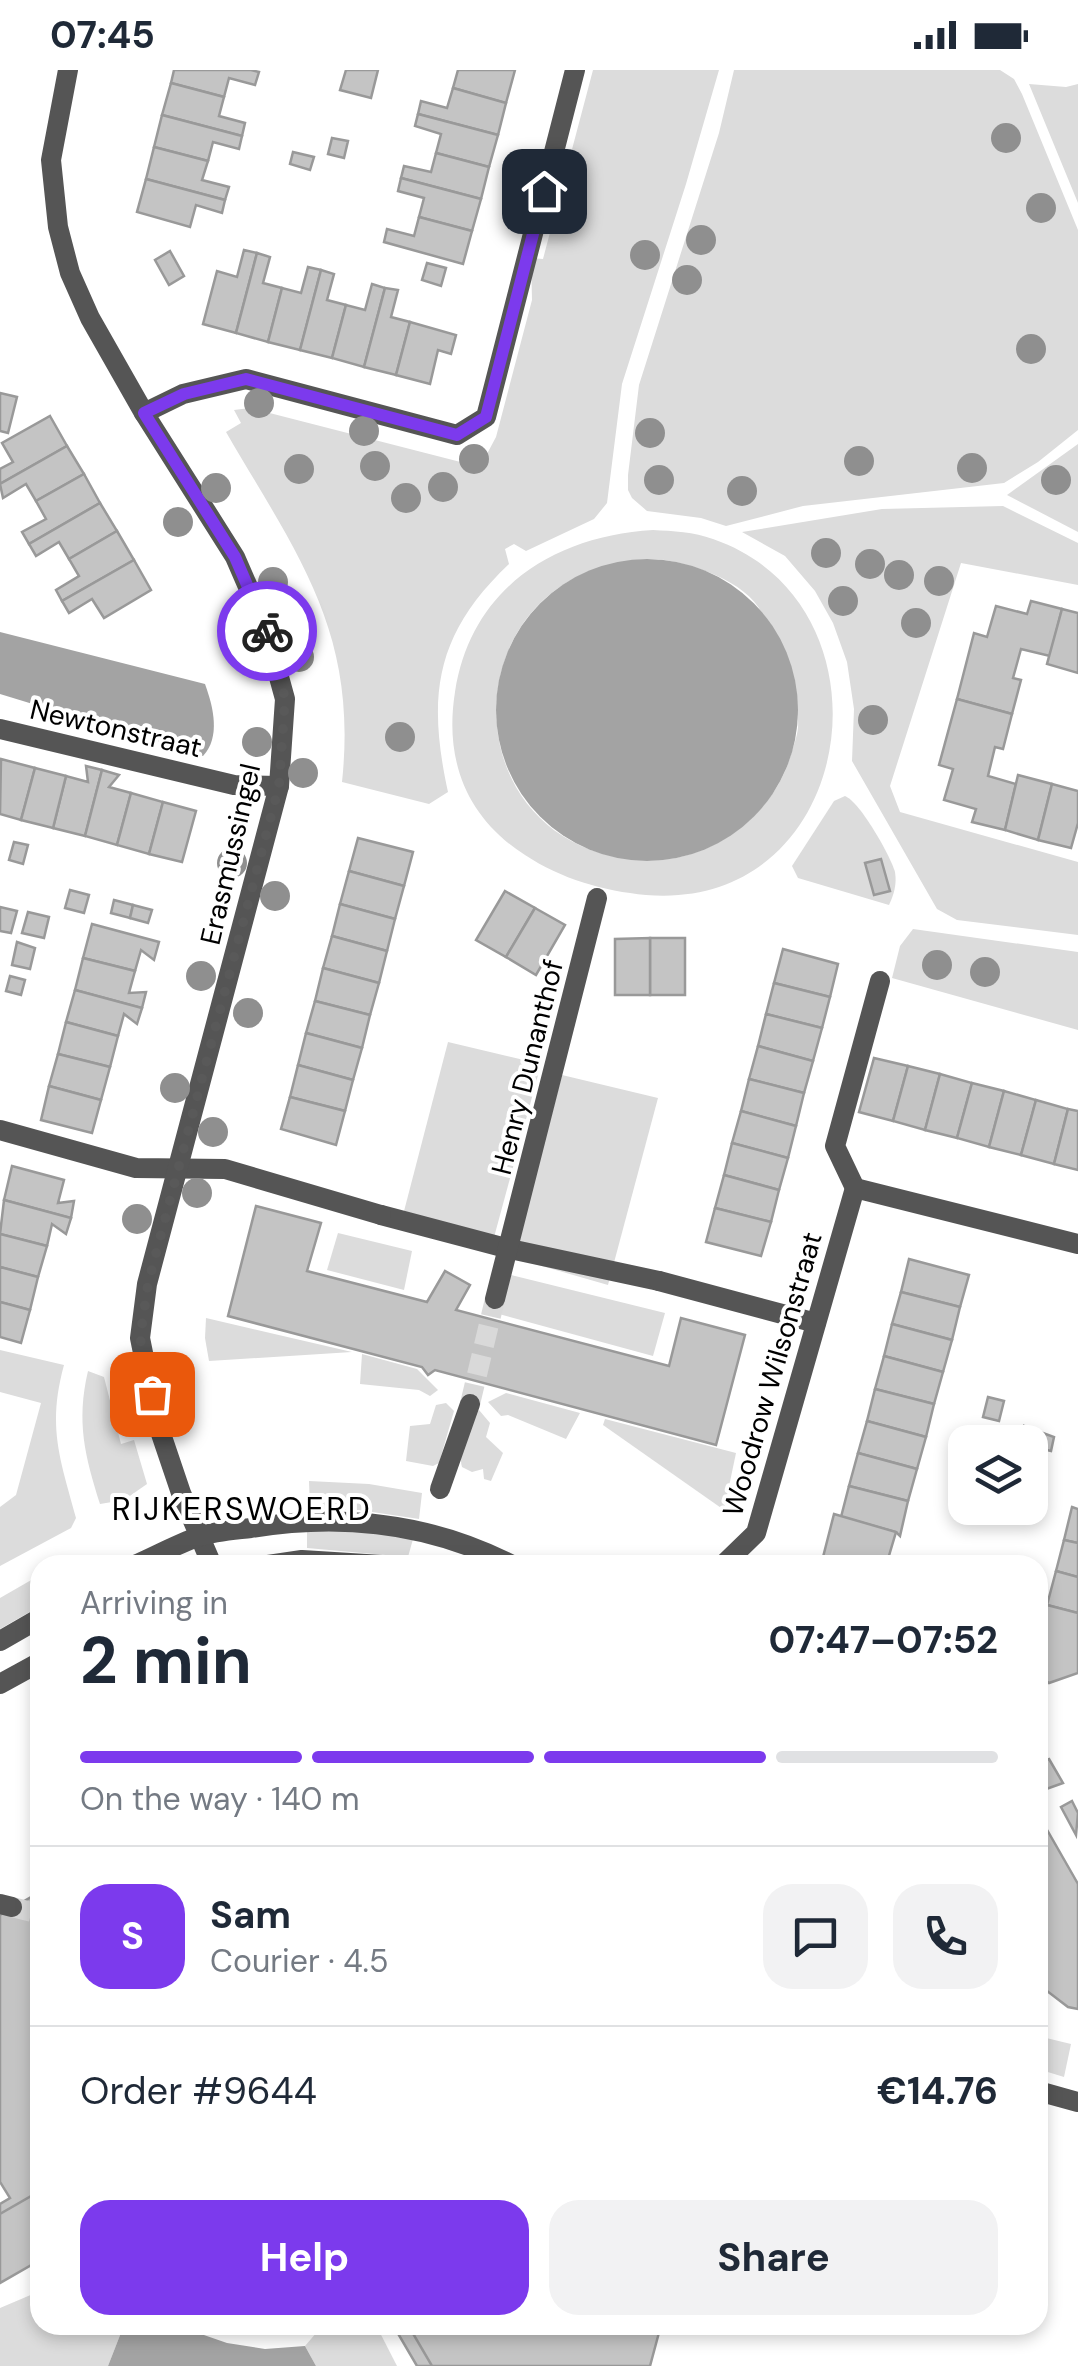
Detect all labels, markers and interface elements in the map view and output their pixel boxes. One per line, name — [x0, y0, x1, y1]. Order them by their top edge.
text: 07:45 — [50, 10, 155, 60]
pin — [502, 149, 587, 234]
icon: home — [517, 164, 572, 219]
courier — [217, 581, 317, 681]
icon: bike — [240, 604, 295, 659]
street label: Newtonstraat — [26, 691, 205, 766]
street label: Erasmussingel — [192, 760, 269, 948]
street label: Henry Dunanthof — [483, 956, 572, 1178]
street label: Woodrow Wilsonstraat — [714, 1228, 831, 1520]
pin — [110, 1352, 195, 1437]
icon: bag — [125, 1367, 180, 1422]
map controls — [948, 1425, 1048, 1525]
button: layers — [948, 1425, 1048, 1525]
district label: RIJKERSWOERD — [112, 1488, 372, 1530]
text: Arriving in — [80, 1582, 228, 1624]
text: 07:47–07:52 — [769, 1615, 998, 1665]
text: 2 min — [80, 1619, 252, 1703]
text: On the way · 140 m — [80, 1778, 360, 1820]
button: chat — [763, 1884, 868, 1989]
button: phone — [893, 1884, 998, 1989]
text: Sam — [210, 1890, 291, 1940]
text: S — [121, 1911, 144, 1961]
text: Courier · 4.5 — [210, 1940, 388, 1982]
text: Order #9644 — [80, 2066, 317, 2116]
text: €14.76 — [877, 2066, 998, 2116]
button: Help — [80, 2200, 529, 2315]
button: Share — [549, 2200, 998, 2315]

